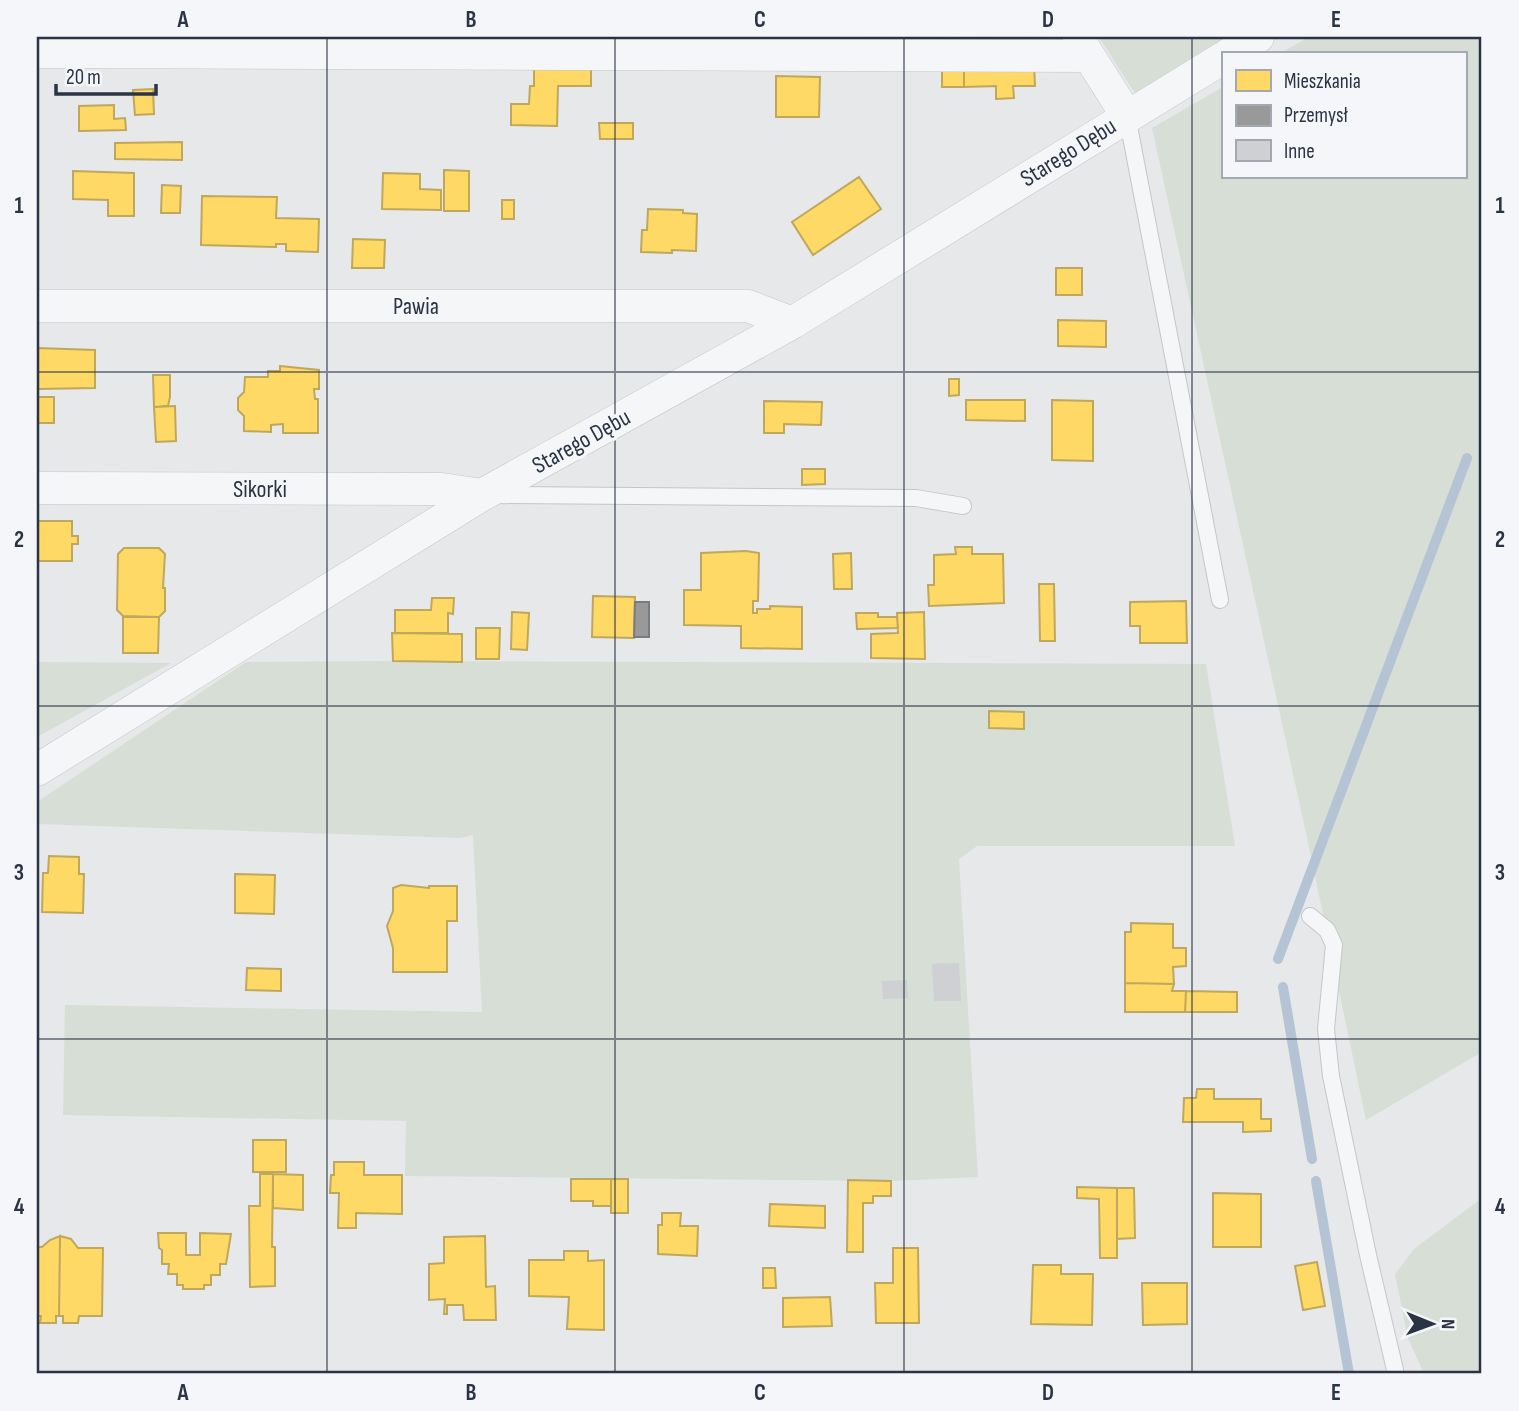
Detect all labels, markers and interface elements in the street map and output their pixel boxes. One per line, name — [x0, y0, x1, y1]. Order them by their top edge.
text: A — [177, 6, 190, 34]
text: B — [466, 6, 477, 34]
text: C — [754, 6, 766, 34]
text: D — [1042, 6, 1054, 34]
text: E — [1331, 6, 1341, 34]
scale bar — [56, 52, 156, 96]
legend — [1222, 52, 1466, 178]
text: 20 m — [66, 65, 101, 90]
text: Mieszkania — [1284, 69, 1361, 94]
text: Przemysł — [1284, 103, 1348, 128]
street label: Starego Dębu — [1015, 112, 1122, 193]
text: Inne — [1284, 139, 1315, 164]
text: 1 — [14, 192, 24, 220]
text: 1 — [1495, 192, 1505, 220]
street label: Pawia — [393, 292, 439, 321]
street label: Starego Dębu — [527, 403, 635, 480]
street label: Sikorki — [233, 475, 287, 504]
text: 2 — [14, 526, 24, 554]
text: 2 — [1495, 526, 1505, 554]
text: 3 — [14, 859, 24, 887]
text: 3 — [1495, 859, 1505, 887]
text: 4 — [14, 1193, 25, 1221]
text: 4 — [1495, 1193, 1506, 1221]
north arrow — [1396, 1288, 1466, 1358]
text: N — [1436, 1319, 1459, 1330]
text: A — [177, 1379, 190, 1407]
text: B — [466, 1379, 477, 1407]
text: C — [754, 1379, 766, 1407]
text: D — [1042, 1379, 1054, 1407]
text: E — [1331, 1379, 1341, 1407]

